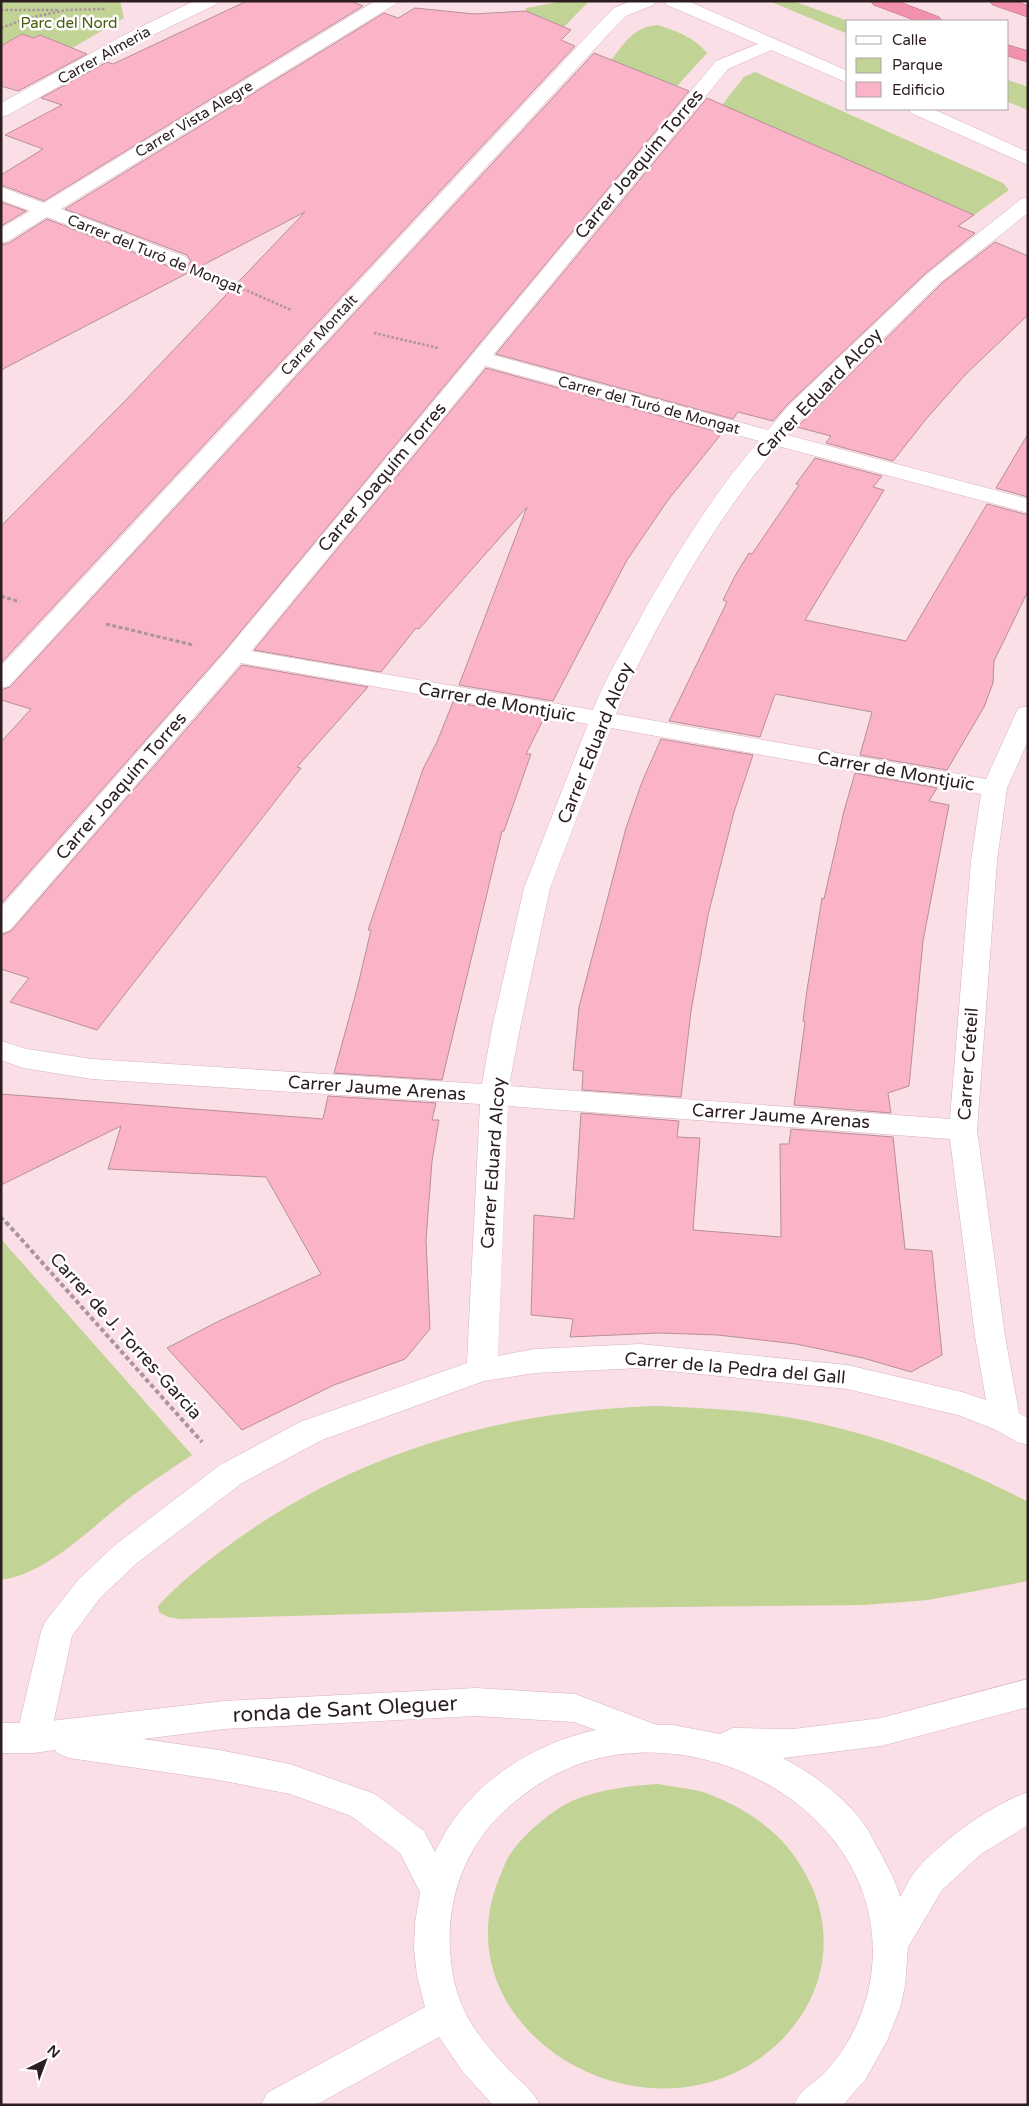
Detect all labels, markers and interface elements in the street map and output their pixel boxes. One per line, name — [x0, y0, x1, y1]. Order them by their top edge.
park label: Parc del Nord — [20, 14, 118, 32]
legend — [846, 20, 1009, 110]
street label: Carrer Almeria — [54, 22, 154, 88]
text: Calle — [892, 31, 927, 49]
text: Parque — [892, 56, 943, 74]
street label: Carrer Vista Alegre — [132, 77, 256, 161]
text: Edificio — [892, 81, 945, 99]
street label: Carrer Joaquím Torres — [570, 85, 708, 243]
street label: Carrer del Turó de Mongat — [65, 211, 246, 298]
street label: Carrer Montalt — [277, 291, 361, 379]
street label: Carrer Eduard Alcoy — [751, 323, 887, 463]
street label: Carrer del Turó de Mongat — [556, 372, 742, 438]
street label: Carrer Joaquím Torres — [313, 398, 451, 556]
street label: Carrer Eduard Alcoy — [553, 659, 638, 827]
street label: Carrer de Montjuïc — [417, 677, 577, 727]
street label: Carrer Joaquím Torres — [51, 708, 191, 864]
street label: Carrer de Montjuïc — [816, 746, 976, 796]
street label: Carrer Créteil — [953, 1007, 983, 1121]
street label: Carrer Jaume Arenas — [287, 1071, 467, 1105]
street label: Carrer Eduard Alcoy — [476, 1076, 510, 1250]
street label: Carrer Jaume Arenas — [691, 1099, 871, 1133]
street label: Carrer de J. Torres-Garcia — [45, 1248, 207, 1424]
street label: Carrer de la Pedra del Gall — [624, 1347, 846, 1389]
street label: ronda de Sant Oleguer — [232, 1691, 458, 1728]
north arrow — [20, 2036, 70, 2086]
text: N — [43, 2042, 63, 2062]

